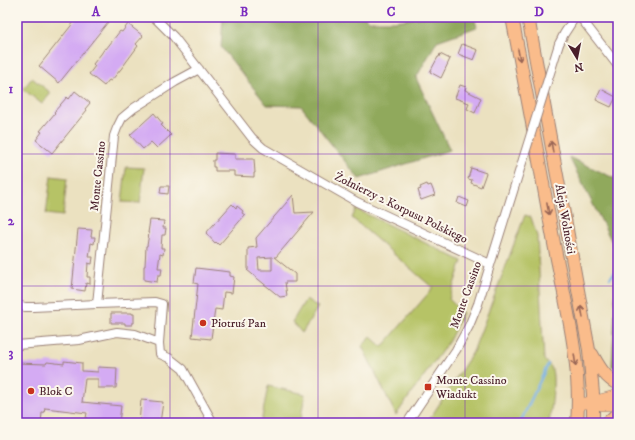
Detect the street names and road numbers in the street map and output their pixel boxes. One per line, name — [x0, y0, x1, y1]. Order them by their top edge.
street label: Monte Cassino — [87, 140, 109, 212]
street label: Żołnierzy 2 Korpusu Polskiego — [332, 169, 470, 247]
street label: Aleja Wolności — [551, 183, 579, 255]
street label: Monte Cassino — [447, 259, 485, 331]

